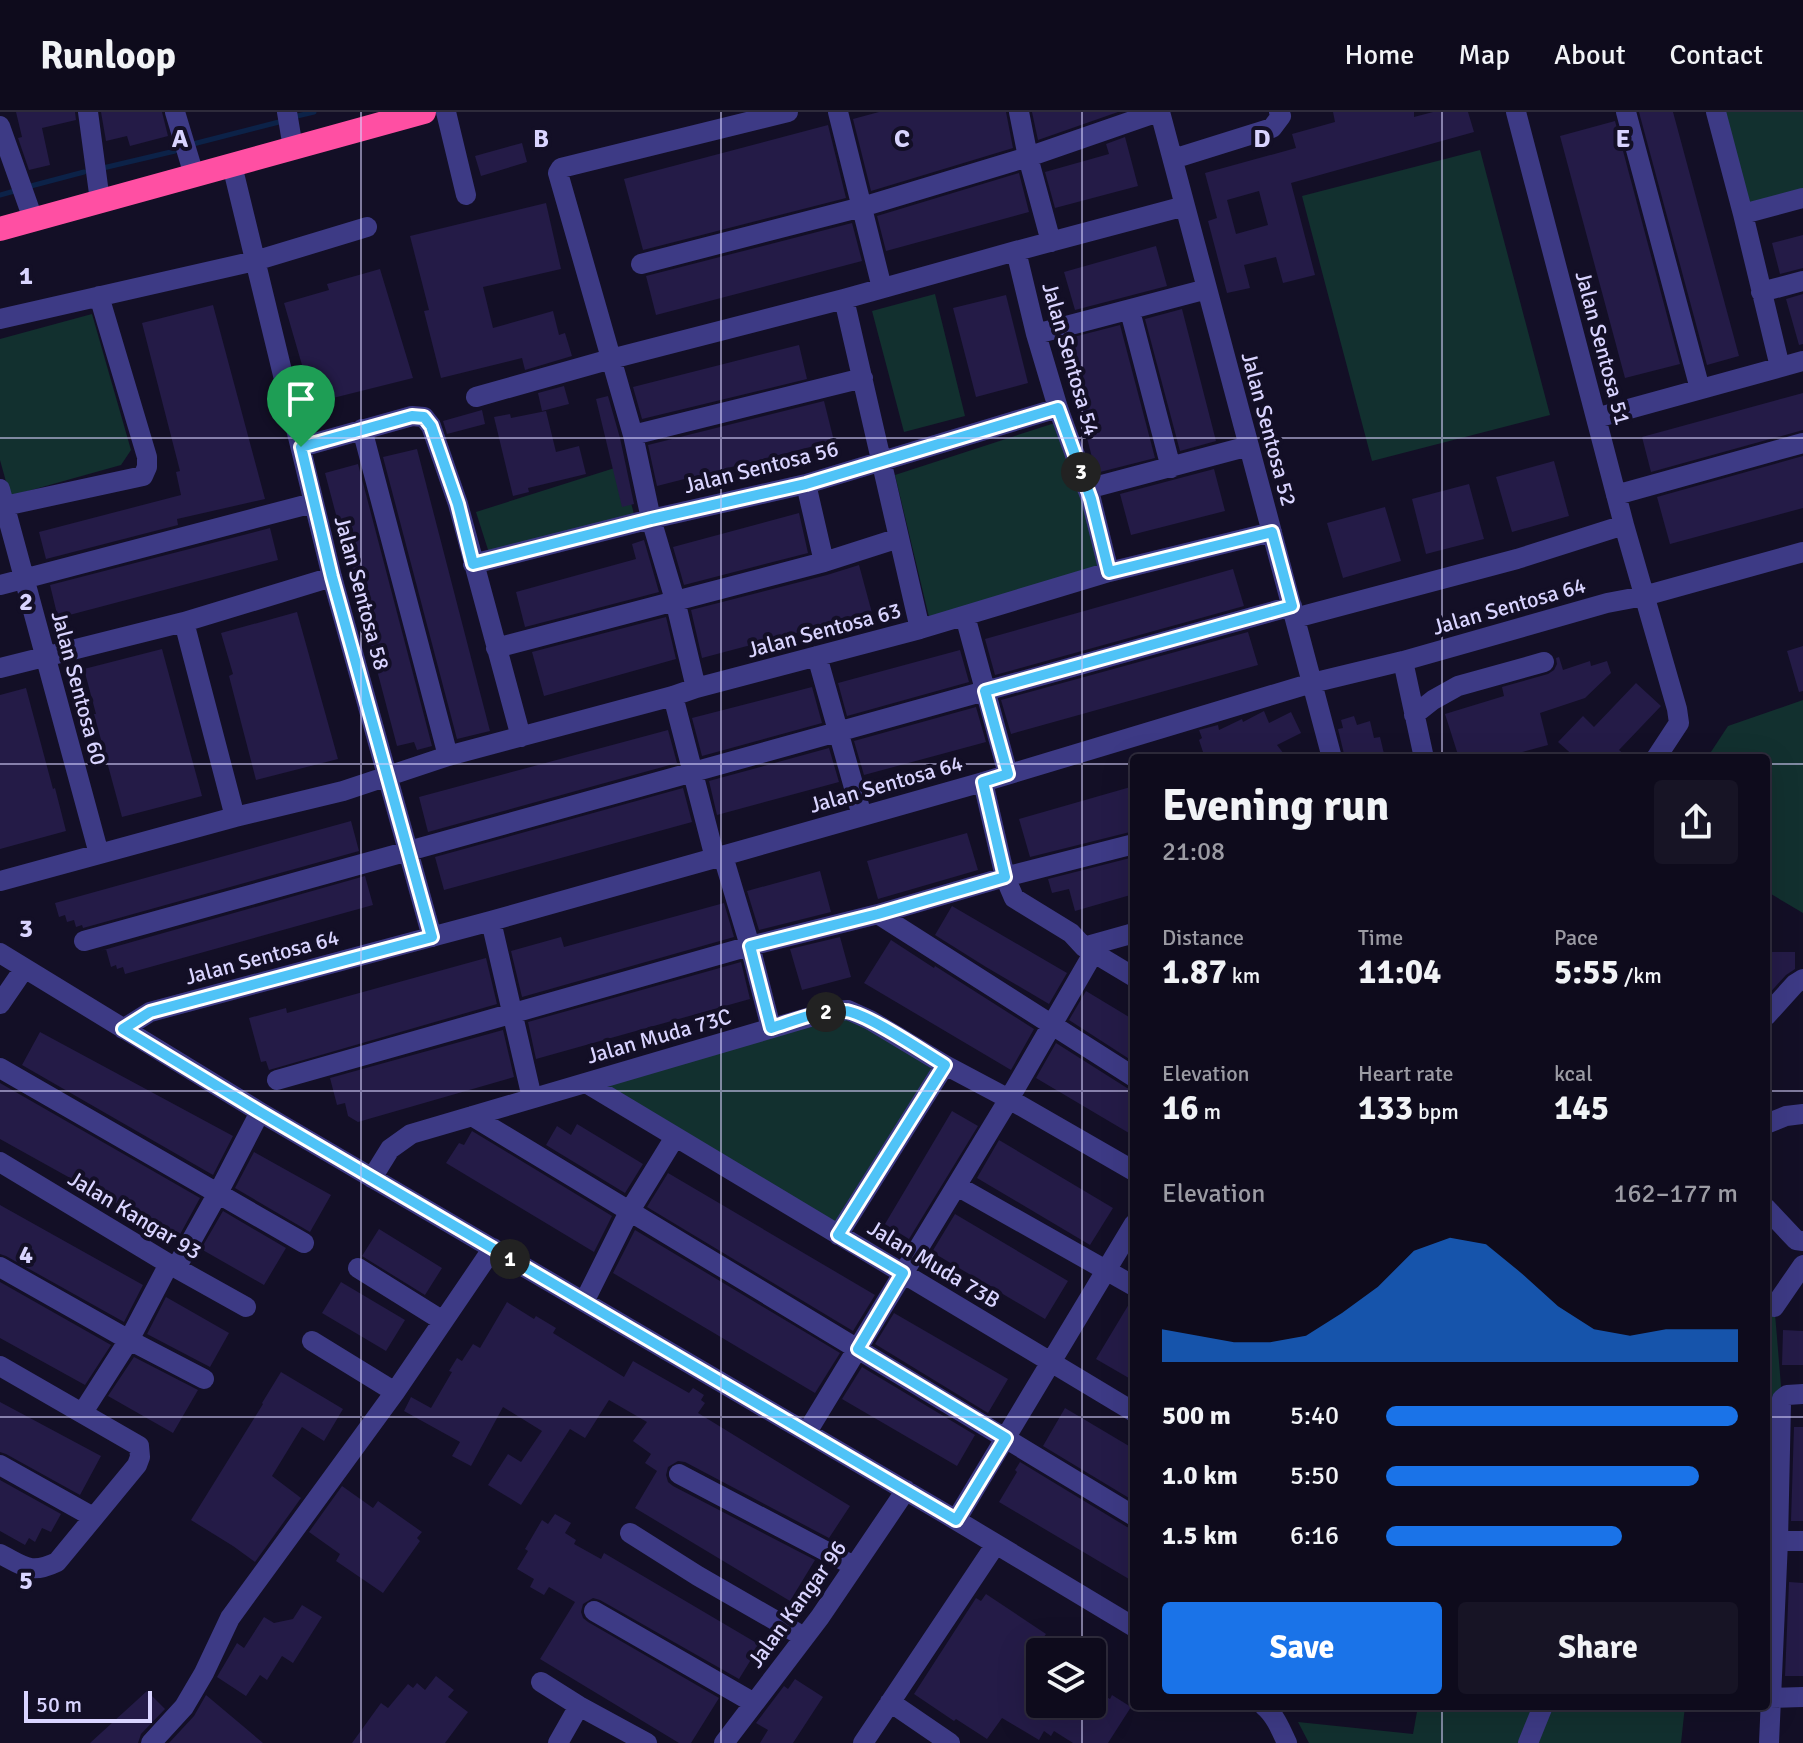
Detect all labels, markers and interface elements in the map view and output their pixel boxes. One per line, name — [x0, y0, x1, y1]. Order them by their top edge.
text: Runloop — [40, 32, 176, 79]
text: Home — [1345, 38, 1414, 72]
text: Map — [1458, 38, 1510, 72]
text: About — [1554, 38, 1626, 72]
text: Contact — [1670, 38, 1763, 72]
text: A — [172, 123, 189, 155]
text: B — [533, 123, 549, 155]
text: C — [894, 123, 910, 155]
text: D — [1253, 123, 1271, 155]
text: E — [1616, 123, 1630, 155]
text: 1 — [19, 260, 33, 292]
street label: Jalan Sentosa 51 — [1569, 268, 1637, 428]
street label: Jalan Sentosa 54 — [1036, 279, 1106, 439]
street label: Jalan Sentosa 52 — [1235, 349, 1303, 509]
pin — [267, 365, 335, 447]
icon: arrive — [279, 377, 323, 421]
street label: Jalan Sentosa 56 — [681, 435, 841, 499]
pin: 3 — [1061, 452, 1101, 492]
text: 3 — [1075, 458, 1087, 485]
street label: Jalan Sentosa 58 — [328, 513, 396, 673]
street label: Jalan Sentosa 64 — [1429, 571, 1589, 641]
text: 2 — [19, 586, 33, 618]
street label: Jalan Sentosa 63 — [744, 596, 904, 664]
street label: Jalan Sentosa 60 — [45, 608, 113, 768]
street label: Jalan Sentosa 64 — [806, 749, 966, 819]
text: Evening run — [1162, 779, 1389, 833]
button: share — [1654, 780, 1738, 864]
text: 21:08 — [1162, 836, 1225, 868]
text: 3 — [19, 913, 33, 945]
street label: Jalan Sentosa 64 — [182, 923, 342, 991]
text: Distance — [1162, 924, 1244, 951]
text: Time — [1358, 924, 1403, 951]
text: Pace — [1554, 924, 1598, 951]
text: 1.87 — [1162, 951, 1227, 993]
text: 11:04 — [1358, 951, 1441, 993]
text: 5:55 — [1554, 951, 1619, 993]
text: km — [1227, 962, 1260, 989]
text: /km — [1619, 962, 1662, 989]
pin: 2 — [806, 992, 846, 1032]
text: 2 — [820, 998, 832, 1025]
street label: Jalan Muda 73C — [583, 1002, 735, 1070]
text: Elevation — [1162, 1060, 1250, 1087]
text: Heart rate — [1358, 1060, 1453, 1087]
text: kcal — [1554, 1060, 1593, 1087]
text: 16 — [1162, 1087, 1199, 1129]
text: 133 — [1358, 1087, 1413, 1129]
text: 145 — [1554, 1087, 1609, 1129]
text: m — [1199, 1098, 1221, 1125]
text: bpm — [1413, 1098, 1459, 1125]
street label: Jalan Kangar 93 — [63, 1165, 207, 1265]
text: Elevation — [1162, 1178, 1266, 1210]
text: 162–177 m — [1614, 1178, 1738, 1210]
street label: Jalan Muda 73B — [863, 1214, 1005, 1314]
text: 4 — [19, 1239, 33, 1271]
pin: 1 — [490, 1239, 530, 1279]
text: 1 — [504, 1245, 516, 1272]
text: 500 m — [1162, 1400, 1231, 1432]
text: 5:40 — [1290, 1400, 1339, 1432]
text: 1.0 km — [1162, 1460, 1238, 1492]
text: 5:50 — [1290, 1460, 1339, 1492]
text: 1.5 km — [1162, 1520, 1238, 1552]
text: 6:16 — [1290, 1520, 1339, 1552]
street label: Jalan Kangar 96 — [742, 1535, 852, 1673]
text: 5 — [19, 1565, 33, 1597]
button: Save — [1162, 1602, 1442, 1694]
button: Share — [1458, 1602, 1738, 1694]
map controls — [1026, 1638, 1106, 1718]
button: layers — [1026, 1638, 1106, 1718]
scale bar — [24, 1687, 152, 1723]
text: 50 m — [36, 1691, 82, 1718]

